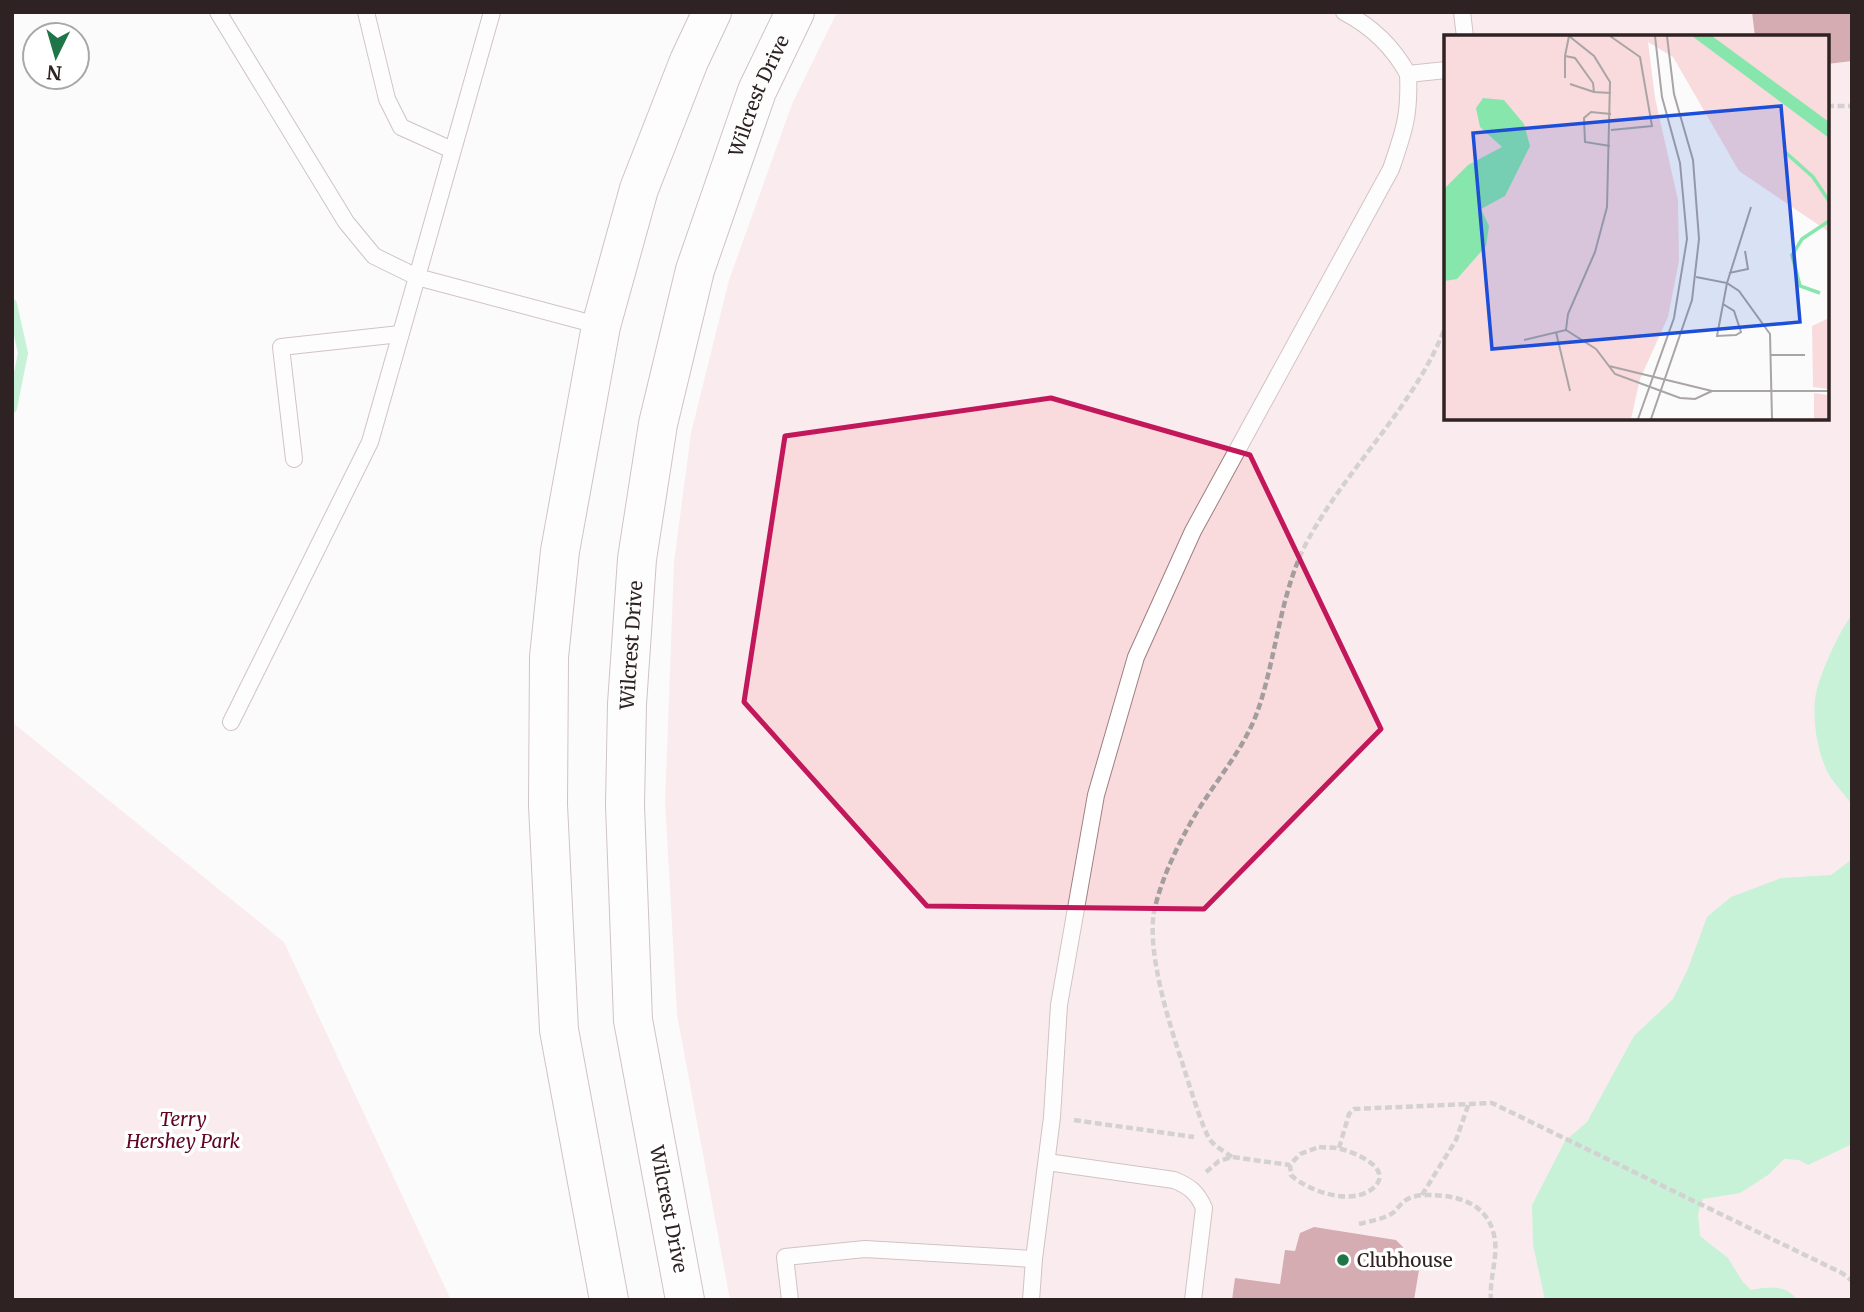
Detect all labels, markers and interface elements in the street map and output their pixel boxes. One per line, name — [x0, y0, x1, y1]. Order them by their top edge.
north arrow — [21, 21, 91, 91]
street label: Wilcrest Drive — [723, 31, 794, 160]
inset map — [1444, 35, 1829, 420]
text: N — [46, 60, 63, 86]
street label: Wilcrest Drive — [615, 580, 647, 711]
park label: Terry Hershey Park — [125, 1107, 241, 1153]
street label: Wilcrest Drive — [645, 1142, 693, 1275]
place label: Clubhouse — [1357, 1248, 1453, 1272]
marker: Clubhouse — [1335, 1252, 1351, 1268]

